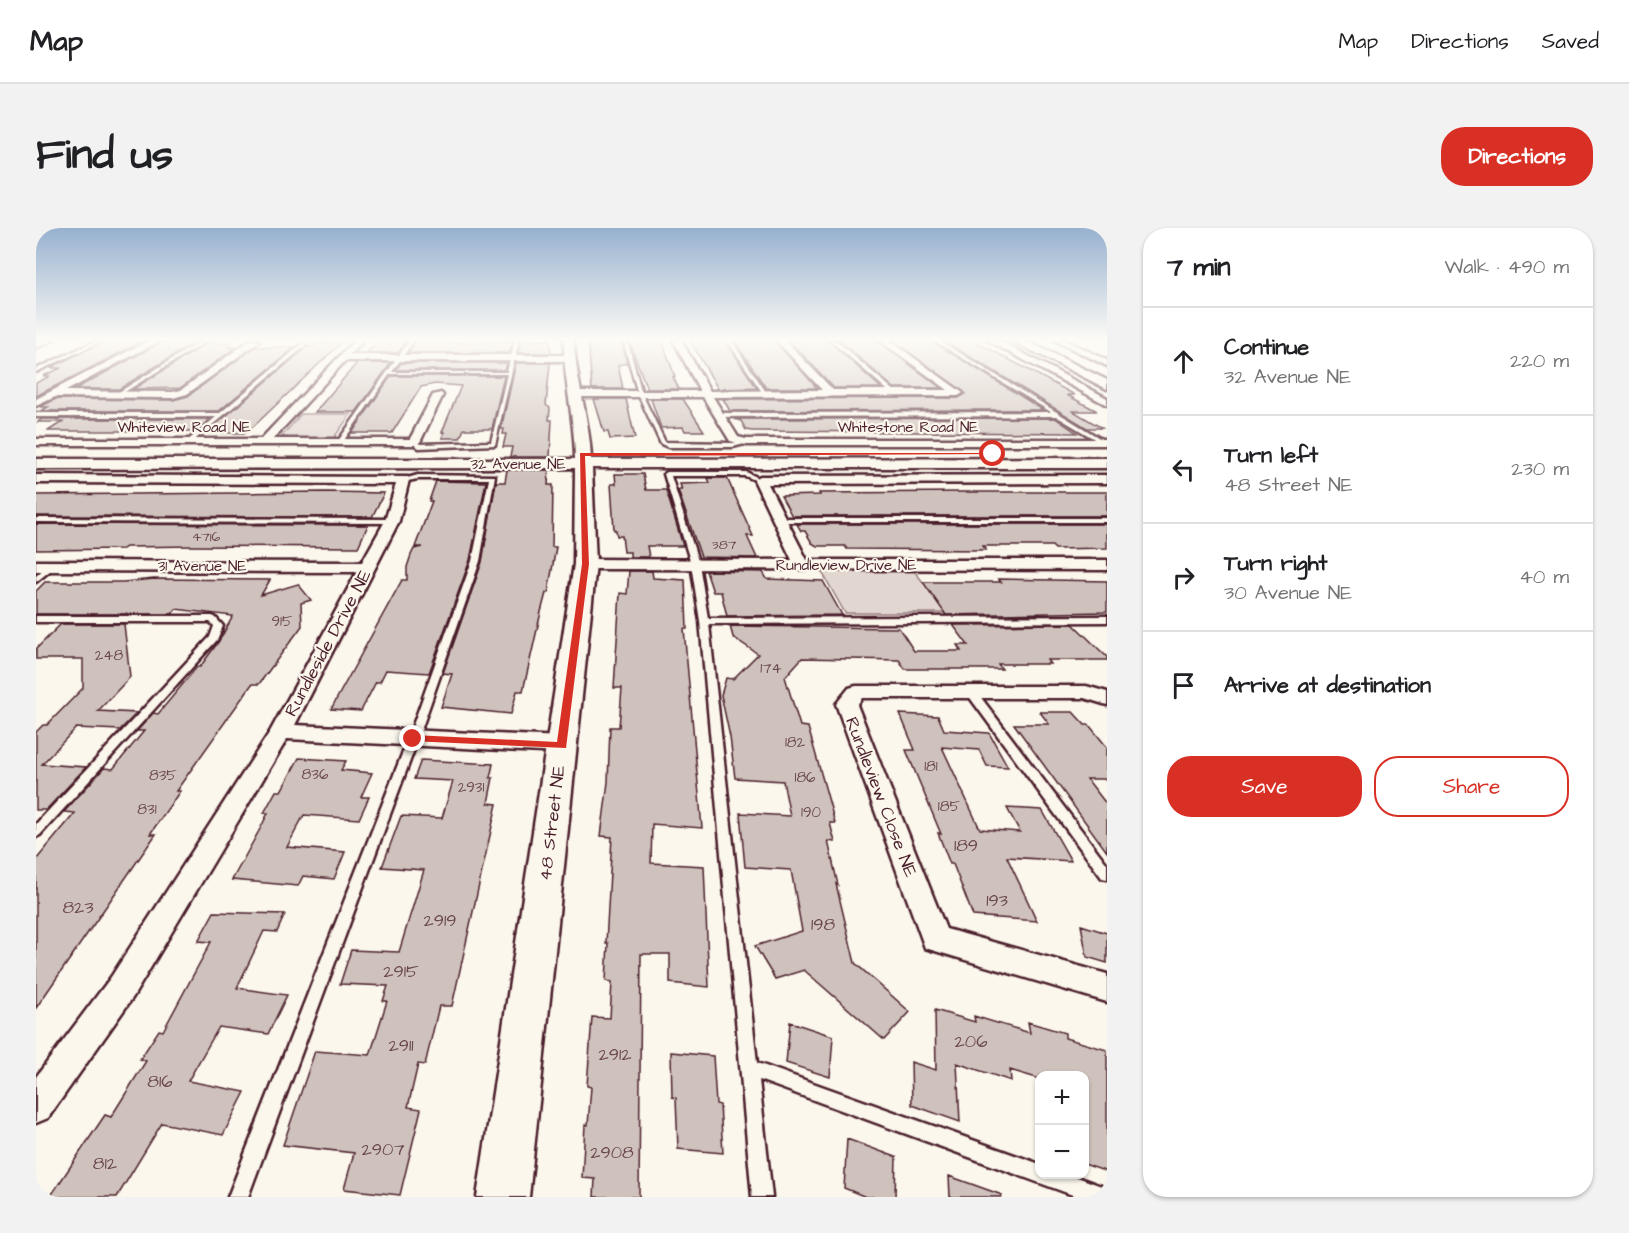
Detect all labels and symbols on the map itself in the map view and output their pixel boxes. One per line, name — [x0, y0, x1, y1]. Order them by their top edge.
street label: Whiteview Road NE — [117, 417, 251, 438]
street label: Whitestone Road NE — [838, 417, 978, 438]
route start — [979, 440, 1005, 466]
street label: 32 Avenue NE — [470, 454, 566, 475]
house number: 4716 — [192, 527, 221, 547]
house number: 387 — [712, 535, 737, 555]
street label: Rundleview Drive NE — [776, 555, 916, 576]
street label: 31 Avenue NE — [158, 556, 246, 577]
street label: Rundleside Drive NE — [279, 565, 378, 721]
house number: 915 — [271, 611, 293, 632]
house number: 248 — [95, 645, 124, 666]
house number: 174 — [760, 658, 782, 679]
street label: Rundleview Close NE — [839, 713, 923, 881]
route end — [399, 725, 425, 751]
house number: 182 — [785, 732, 806, 753]
house number: 181 — [924, 756, 938, 777]
house number: 836 — [302, 764, 329, 785]
street label: 48 Street NE — [533, 764, 572, 882]
house number: 835 — [149, 765, 177, 786]
house number: 186 — [794, 767, 816, 788]
house number: 2931 — [458, 777, 484, 798]
house number: 185 — [938, 796, 961, 817]
house number: 831 — [137, 799, 157, 820]
house number: 190 — [801, 802, 821, 823]
house number: 189 — [954, 833, 978, 858]
house number: 193 — [986, 888, 1008, 913]
house number: 823 — [62, 895, 94, 920]
house number: 2919 — [423, 908, 457, 933]
house number: 198 — [811, 912, 835, 937]
house number: 2915 — [383, 959, 419, 984]
house number: 206 — [955, 1029, 987, 1054]
house number: 2911 — [388, 1033, 414, 1058]
house number: 2912 — [598, 1042, 632, 1067]
house number: 816 — [147, 1069, 173, 1094]
house number: 2907 — [362, 1137, 404, 1162]
house number: 2908 — [590, 1140, 634, 1165]
house number: 812 — [93, 1151, 118, 1176]

